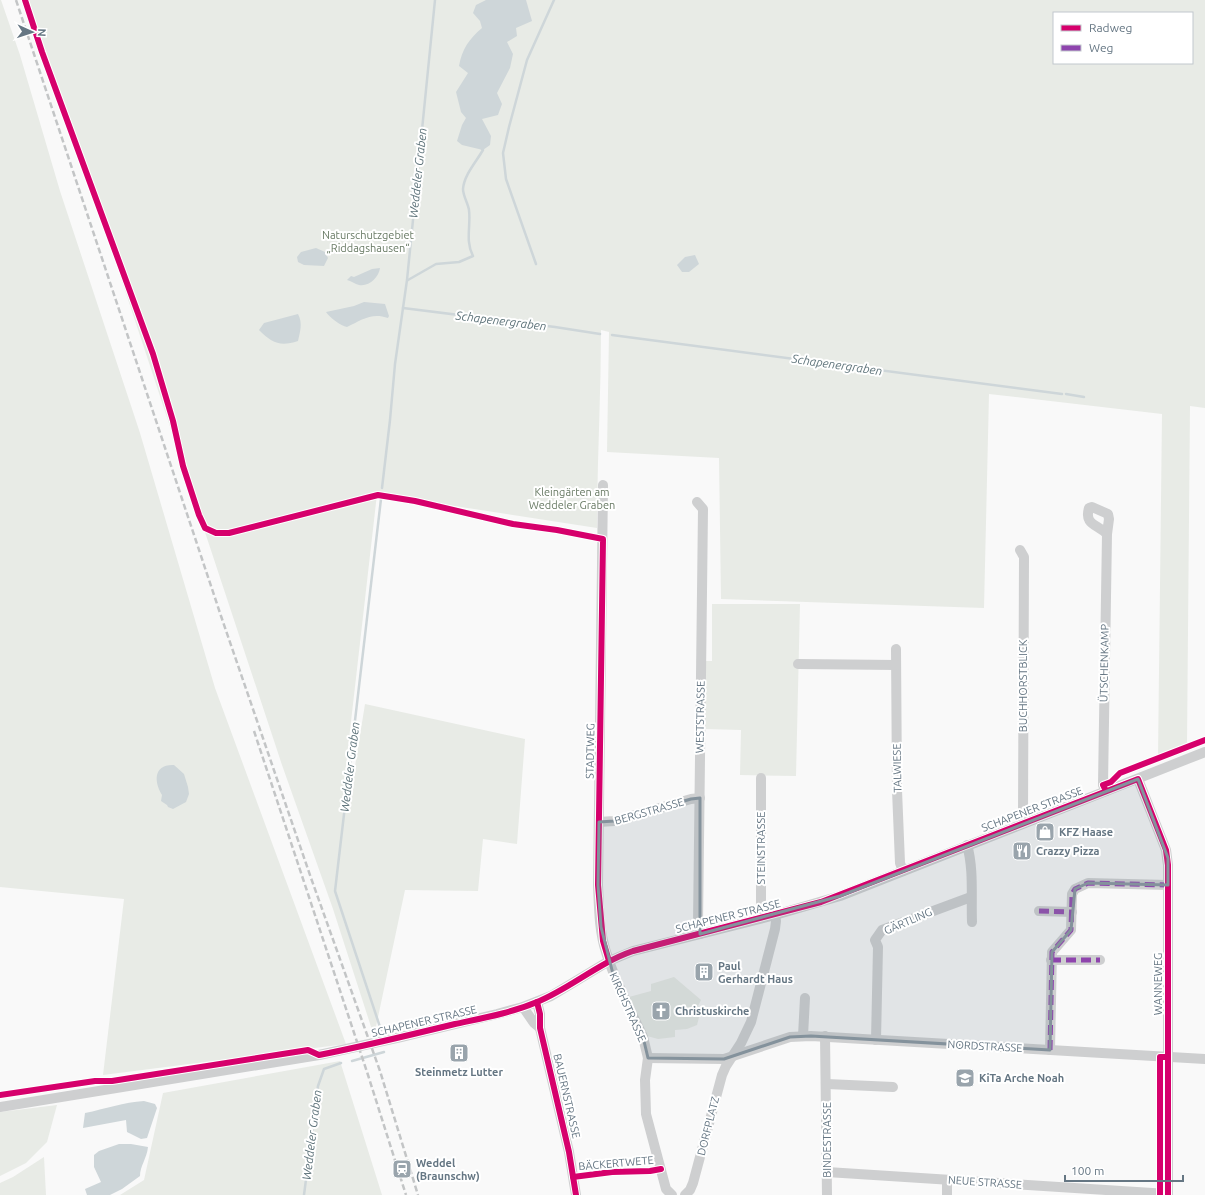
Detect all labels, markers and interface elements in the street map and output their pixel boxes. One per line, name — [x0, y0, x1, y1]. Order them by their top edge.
north arrow — [12, 12, 52, 52]
legend — [1053, 12, 1193, 64]
text: Radweg — [1089, 21, 1132, 34]
text: N — [36, 28, 48, 37]
text: Weg — [1089, 41, 1113, 54]
water label: Weddeler Graben — [406, 127, 429, 219]
park label: Naturschutzgebiet „Riddagshausen“ — [322, 229, 415, 254]
water label: Schapenergraben — [454, 308, 547, 333]
water label: Schapenergraben — [790, 352, 883, 377]
park label: Kleingärten am Weddeler Graben — [529, 486, 615, 511]
street label: ÜTSCHENKAMP — [1097, 623, 1111, 702]
street label: BUCHHORSTBLICK — [1017, 639, 1029, 732]
street label: WESTSTRASSE — [693, 681, 707, 753]
water label: Weddeler Graben — [338, 721, 361, 813]
street label: STADTWEG — [584, 723, 596, 779]
street label: TALWIESE — [891, 743, 903, 793]
street label: SCHAPENER STRASSE — [980, 784, 1084, 834]
street label: BERGSTRASSE — [613, 795, 685, 827]
street label: STEINSTRASSE — [755, 812, 767, 884]
shop icon: KFZ Haase — [1034, 821, 1056, 843]
place label: KFZ Haase — [1059, 826, 1113, 838]
restaurant icon: Crazzy Pizza — [1011, 840, 1033, 862]
place label: Crazzy Pizza — [1036, 845, 1099, 857]
street label: SCHAPENER STRASSE — [674, 897, 782, 935]
street label: GÄRTLING — [882, 906, 934, 936]
street label: WANNEWEG — [1152, 953, 1164, 1015]
place label: Paul Gerhardt Haus — [718, 960, 793, 985]
building icon: Paul Gerhardt Haus — [693, 961, 715, 983]
street label: KIRCHSTRASSE — [607, 970, 649, 1044]
church icon: Christuskirche — [650, 1000, 672, 1022]
street label: SCHAPENER STRASSE — [370, 1003, 478, 1039]
place label: Christuskirche — [675, 1005, 749, 1017]
street label: NORDSTRASSE — [947, 1038, 1023, 1054]
building icon: Steinmetz Lutter — [448, 1042, 470, 1064]
street label: BAUERNSTRASSE — [551, 1052, 583, 1140]
place label: Steinmetz Lutter — [415, 1066, 503, 1078]
school or university icon: KiTa Arche Noah — [954, 1067, 976, 1089]
place label: KiTa Arche Noah — [979, 1072, 1064, 1084]
water label: Weddeler Graben — [300, 1089, 323, 1181]
street label: DORFPLATZ — [695, 1095, 721, 1157]
street label: BINDESTRASSE — [821, 1102, 833, 1178]
street label: BÄCKERTWETE — [578, 1154, 654, 1172]
place label: Weddel (Braunschw) — [416, 1157, 480, 1183]
scale bar — [1065, 1157, 1183, 1183]
station icon: Weddel (Braunschw) — [391, 1158, 413, 1180]
text: 100 m — [1071, 1164, 1104, 1177]
street label: NEUE STRASSE — [948, 1173, 1022, 1191]

